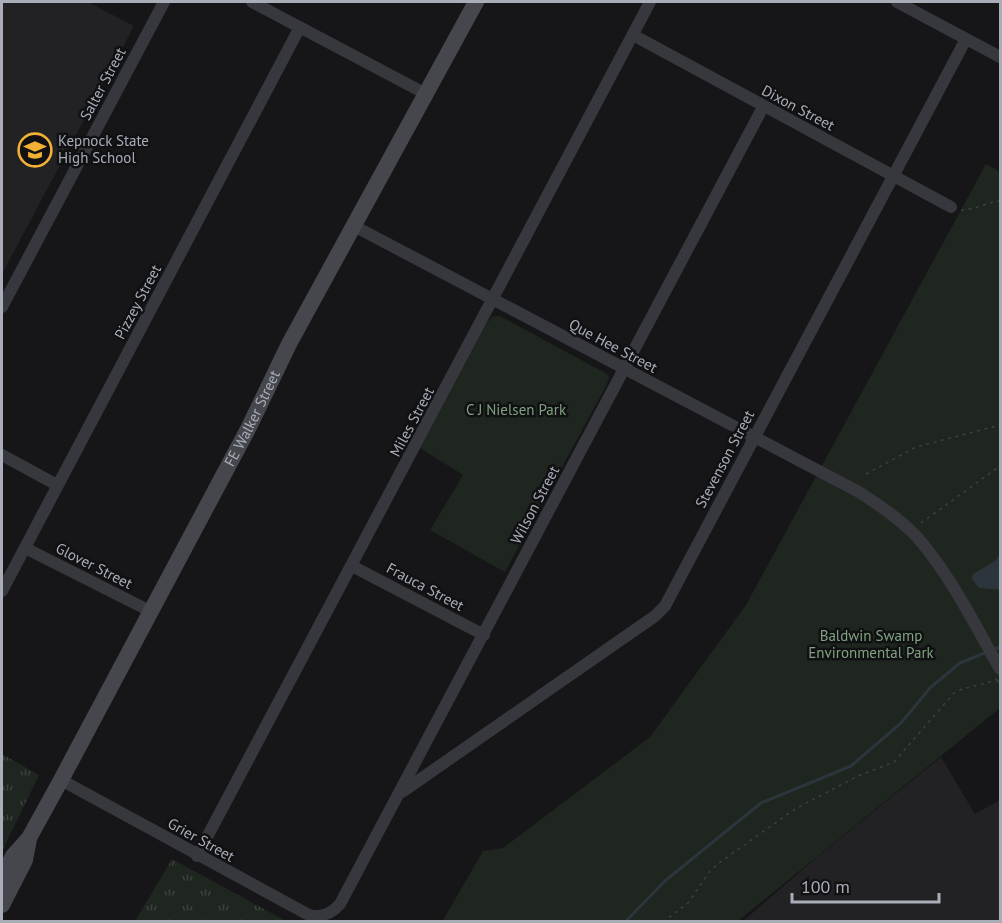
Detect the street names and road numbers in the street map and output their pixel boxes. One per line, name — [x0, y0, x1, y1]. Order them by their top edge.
street label: Salter Street — [75, 44, 130, 123]
street label: Dixon Street — [759, 80, 838, 135]
street label: Pizzey Street — [110, 261, 165, 342]
street label: Que Hee Street — [566, 314, 661, 377]
street label: FE Walker Street — [220, 367, 284, 470]
street label: Miles Street — [385, 384, 438, 460]
street label: Stevenson Street — [691, 407, 758, 511]
street label: Wilson Street — [506, 462, 563, 547]
street label: Glover Street — [53, 538, 136, 593]
street label: Frauca Street — [383, 558, 467, 615]
street label: Grier Street — [165, 813, 238, 866]

